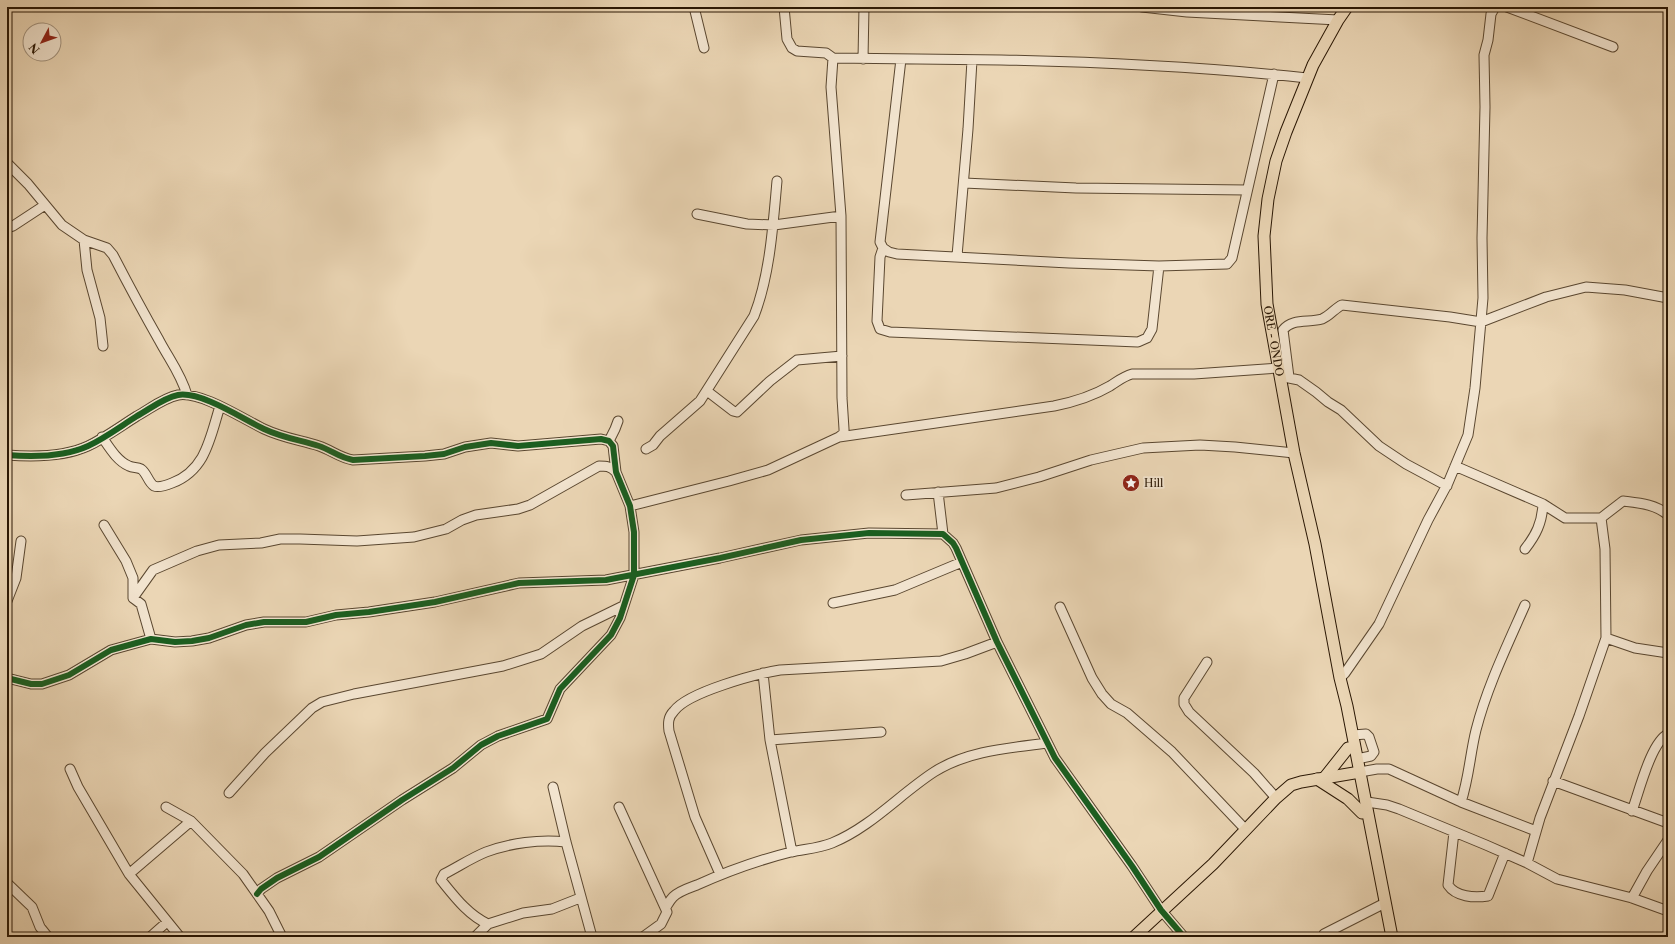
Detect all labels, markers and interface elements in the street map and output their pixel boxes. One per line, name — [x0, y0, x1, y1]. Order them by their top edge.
north arrow — [22, 22, 62, 62]
text: N — [26, 40, 43, 57]
street label: ORE - ONDO — [1260, 305, 1287, 378]
place icon: Hill — [1121, 473, 1141, 493]
place label: Hill — [1144, 476, 1164, 490]

